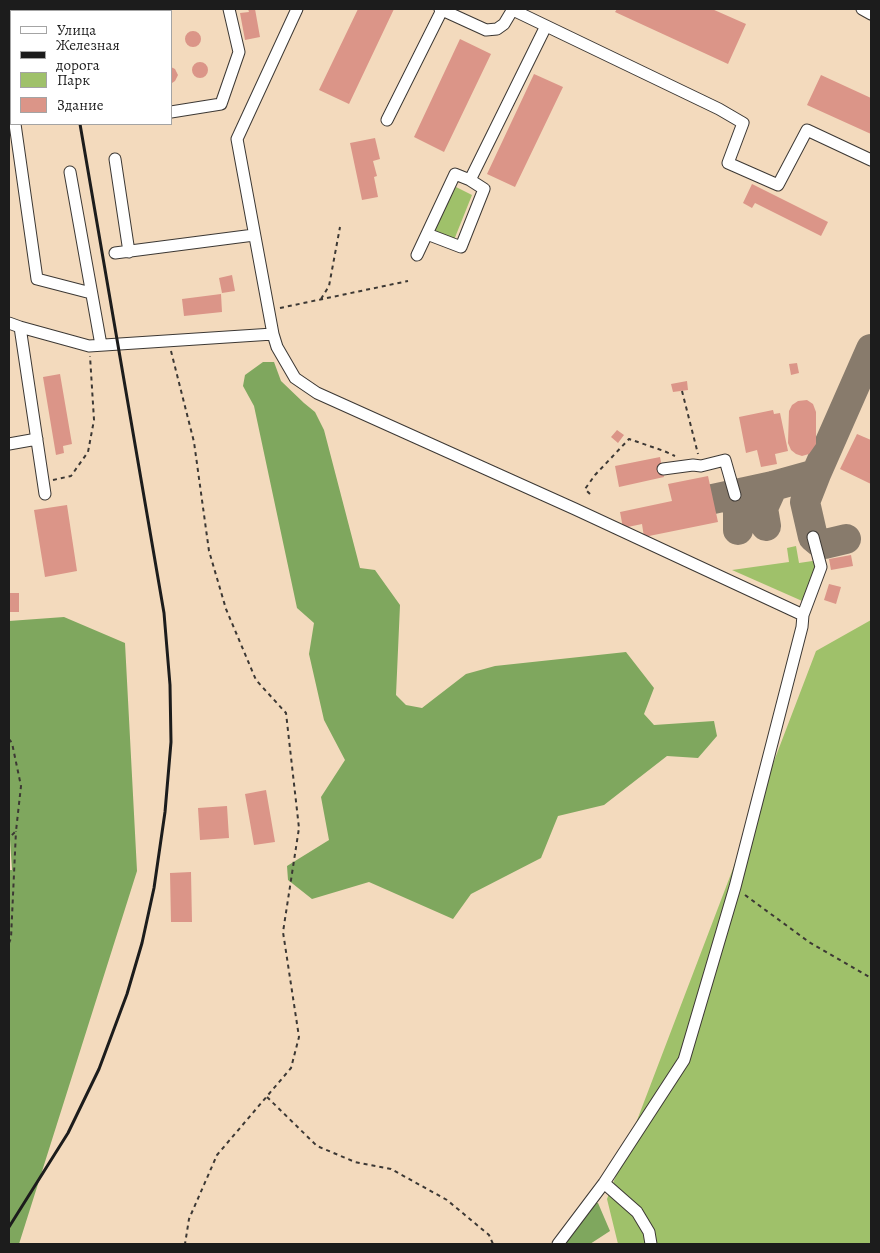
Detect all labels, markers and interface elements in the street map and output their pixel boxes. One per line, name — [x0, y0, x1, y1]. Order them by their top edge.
legend — [10, 10, 172, 125]
text: Улица — [57, 20, 96, 40]
text: Железная дорога — [56, 35, 120, 75]
text: Парк — [57, 70, 90, 90]
text: Здание — [57, 95, 104, 115]

